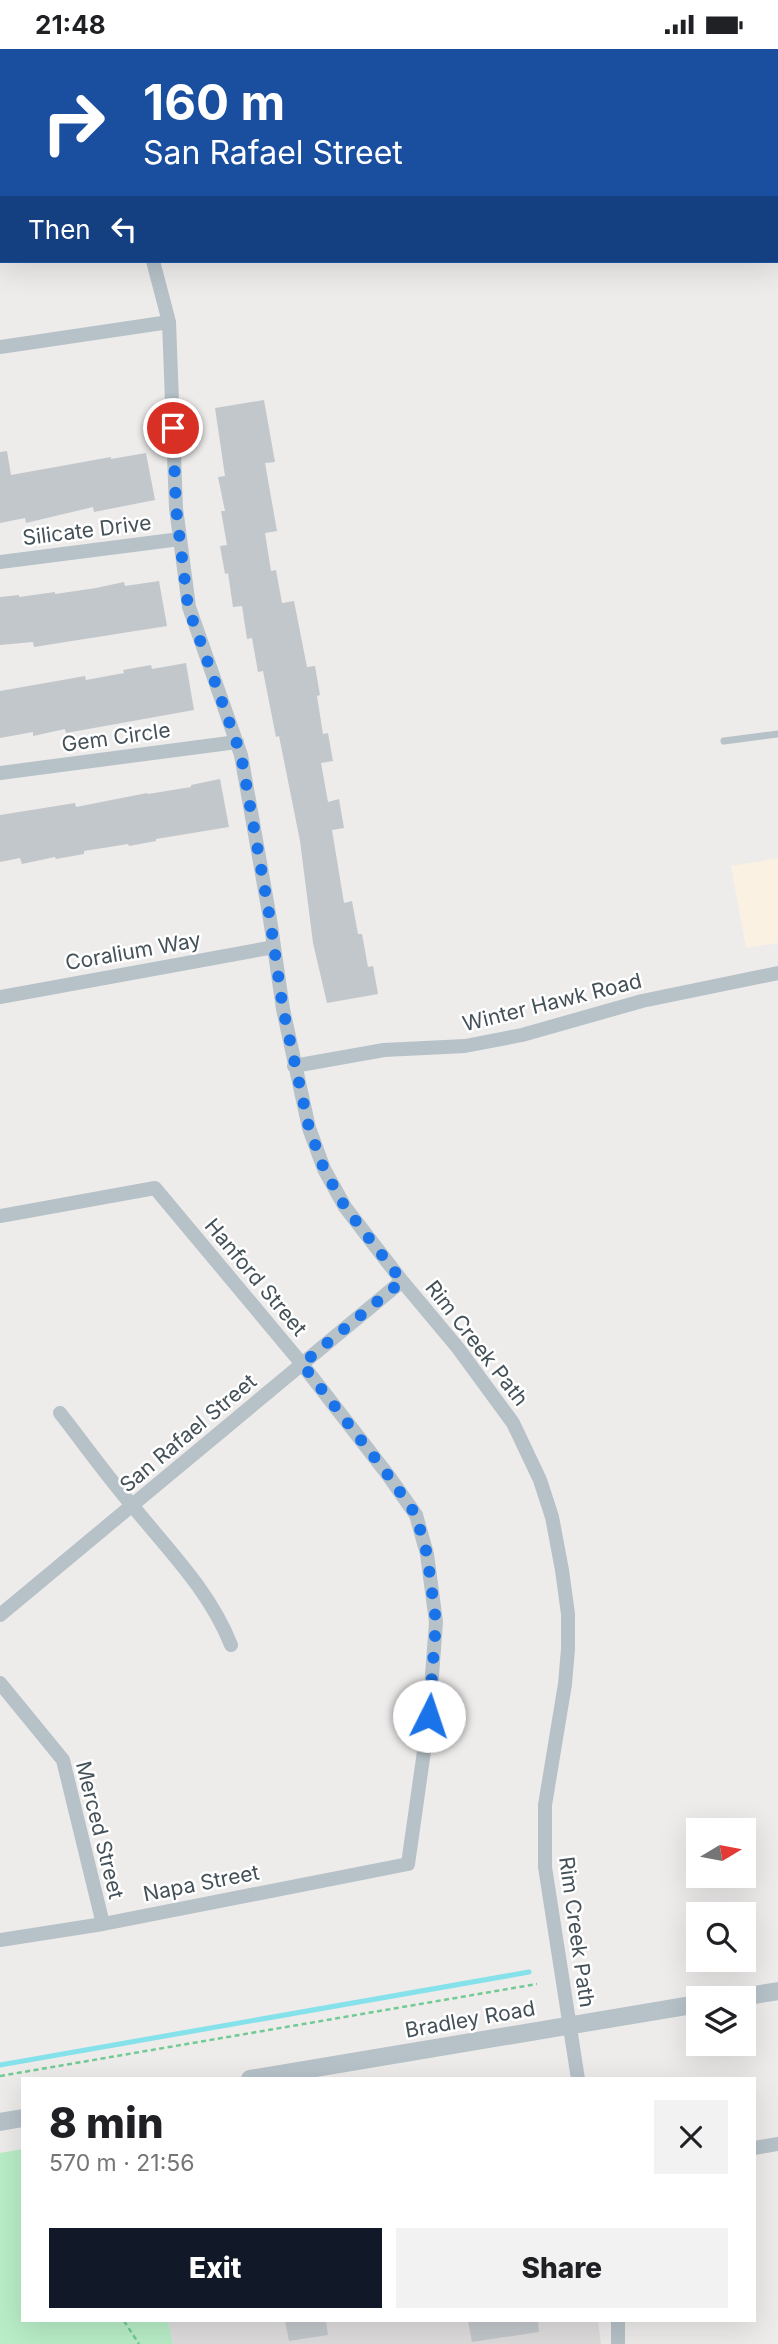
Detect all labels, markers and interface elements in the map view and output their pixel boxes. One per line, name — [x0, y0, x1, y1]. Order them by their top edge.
text: 21:48 — [35, 9, 106, 40]
text: 160 m — [143, 73, 285, 132]
icon: right — [28, 77, 119, 168]
text: San Rafael Street — [143, 133, 403, 172]
icon: left — [105, 210, 143, 248]
text: Then — [28, 214, 91, 245]
pin — [143, 398, 203, 458]
icon: arrive — [154, 409, 192, 447]
street label: Silicate Drive — [21, 510, 153, 550]
street label: Gem Circle — [60, 717, 172, 757]
street label: Coralium Way — [63, 927, 203, 975]
street label: Winter Hawk Road — [460, 968, 644, 1036]
street label: Hanford Street — [200, 1213, 312, 1341]
street label: Rim Creek Path — [420, 1275, 534, 1411]
street label: San Rafael Street — [115, 1369, 261, 1497]
position arrow — [392, 1679, 466, 1753]
street label: Merced Street — [71, 1759, 129, 1902]
north arrow — [686, 1818, 756, 1888]
map controls — [686, 1818, 756, 2056]
street label: Rim Creek Path — [554, 1855, 600, 2009]
street label: Napa Street — [141, 1859, 261, 1906]
button: search — [686, 1902, 756, 1972]
button: layers — [686, 1986, 756, 2056]
street label: Bradley Road — [403, 1995, 537, 2043]
text: 8 min — [49, 2097, 164, 2148]
button: close — [654, 2100, 728, 2174]
text: 570 m · 21:56 — [49, 2149, 195, 2177]
button: Exit — [49, 2228, 382, 2308]
button: Share — [396, 2228, 728, 2308]

